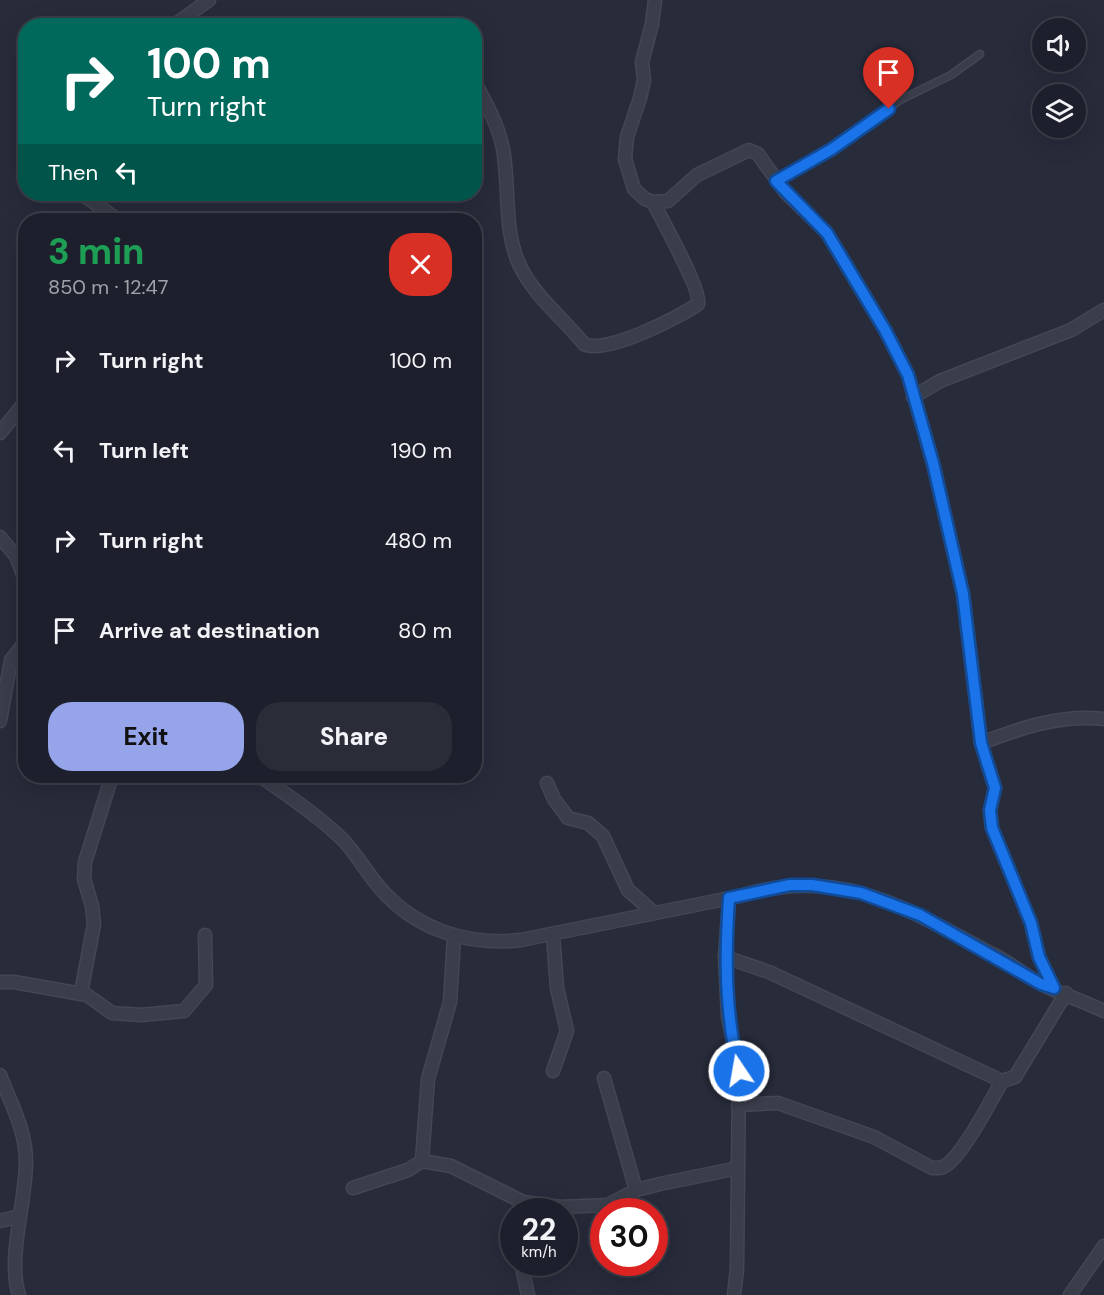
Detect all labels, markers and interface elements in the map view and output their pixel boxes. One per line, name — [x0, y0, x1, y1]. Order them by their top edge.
map controls — [1032, 18, 1086, 138]
button: sound — [1032, 18, 1086, 72]
text: 100 m — [147, 36, 271, 91]
icon: right — [48, 42, 126, 120]
pin — [863, 47, 914, 109]
icon: arrive — [872, 56, 905, 89]
button: layers — [1032, 84, 1086, 138]
text: Turn right — [147, 89, 267, 124]
icon: left — [110, 156, 143, 189]
text: Then — [48, 158, 98, 187]
text: 3 min — [48, 228, 144, 275]
button: close — [389, 233, 452, 296]
text: 850 m · 12:47 — [48, 274, 168, 300]
icon: right — [48, 344, 81, 377]
text: Turn right — [99, 346, 204, 375]
text: 100 m — [390, 346, 452, 375]
icon: left — [48, 434, 81, 467]
text: Turn left — [99, 436, 189, 465]
text: 190 m — [391, 436, 452, 465]
icon: right — [48, 524, 81, 557]
text: Turn right — [99, 526, 204, 555]
text: 480 m — [385, 526, 452, 555]
icon: arrive — [48, 614, 81, 647]
text: Arrive at destination — [99, 616, 320, 645]
text: 80 m — [398, 616, 452, 645]
button: Exit — [48, 702, 244, 771]
button: Share — [256, 702, 452, 771]
position arrow — [707, 1039, 771, 1103]
speed limit sign: 30 — [590, 1198, 668, 1276]
text: 22 — [522, 1210, 556, 1249]
text: km/h — [521, 1242, 557, 1262]

